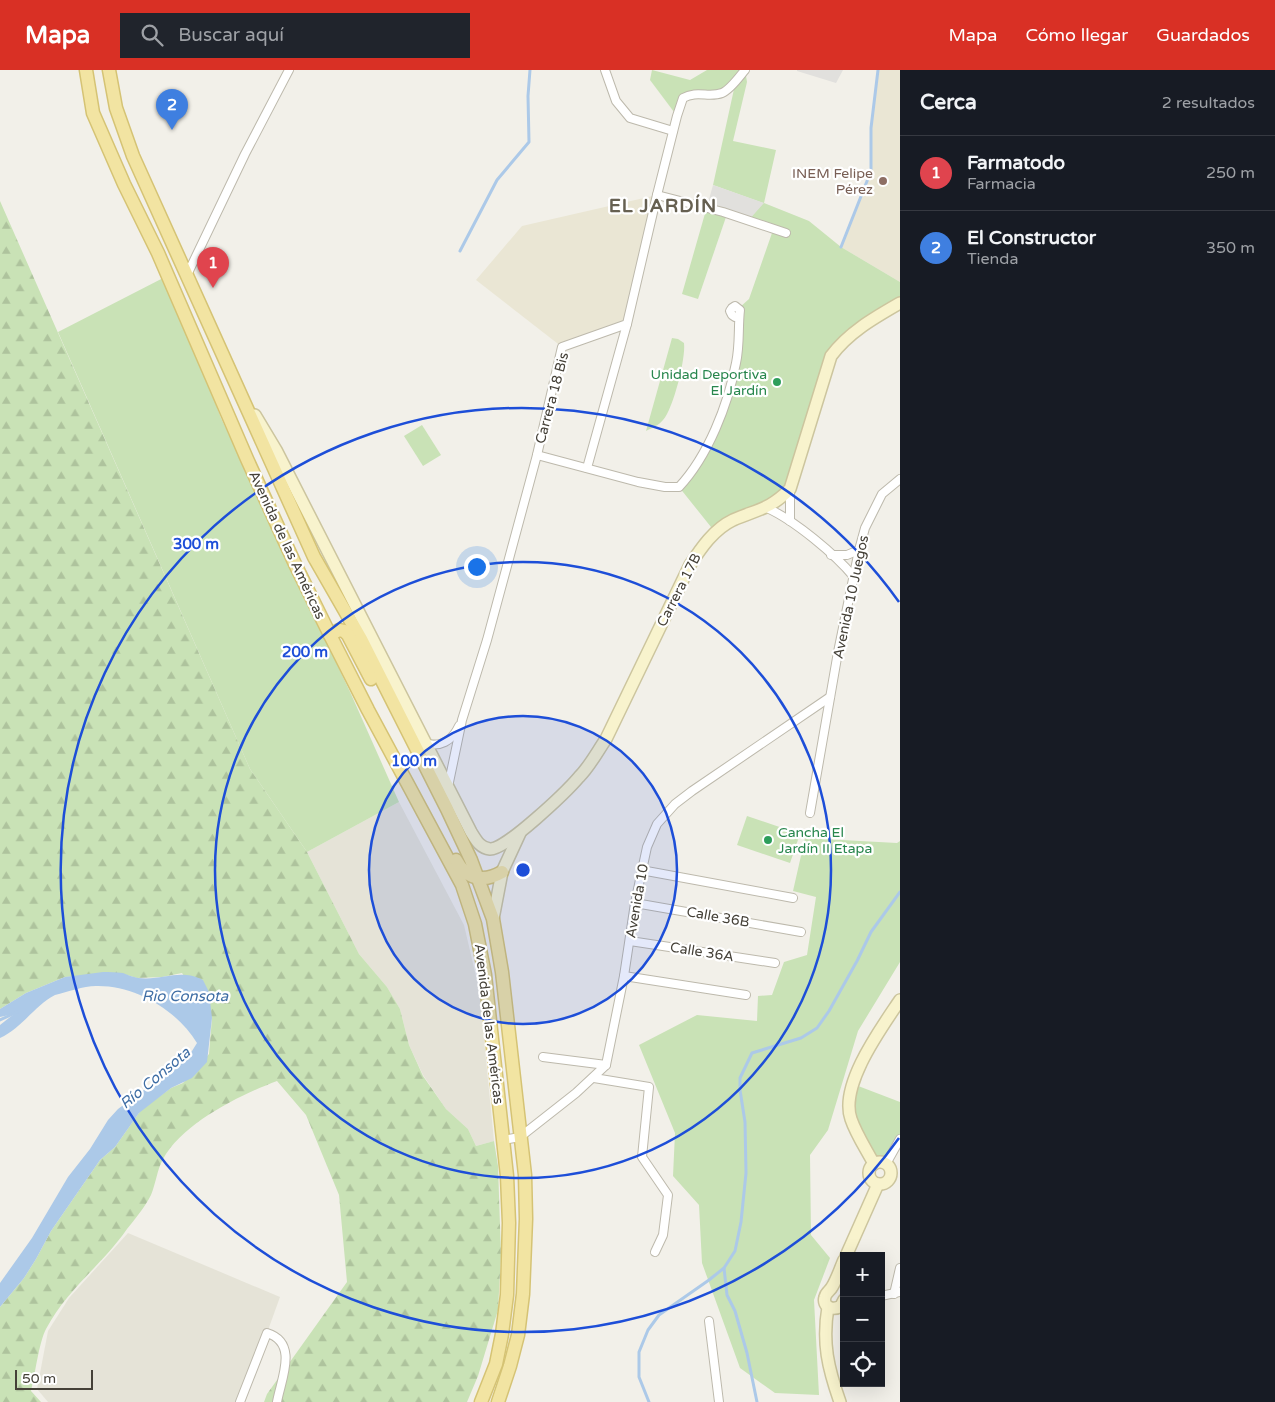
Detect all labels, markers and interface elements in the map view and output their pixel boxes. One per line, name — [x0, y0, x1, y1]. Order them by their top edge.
search box — [120, 13, 470, 58]
text: Mapa — [25, 21, 90, 50]
icon: search — [138, 21, 166, 49]
text: Buscar aquí — [178, 24, 284, 46]
text: Mapa — [948, 24, 997, 46]
text: Cómo llegar — [1025, 24, 1128, 46]
text: Guardados — [1156, 24, 1250, 46]
pin: 2 — [156, 89, 188, 130]
text: Cerca — [920, 90, 977, 115]
text: 2 resultados — [1162, 93, 1255, 113]
text: Farmatodo — [967, 152, 1065, 174]
text: 1 — [931, 163, 941, 183]
text: 250 m — [1206, 163, 1255, 183]
place label: INEM Felipe Pérez — [792, 165, 873, 198]
text: Farmacia — [967, 174, 1036, 194]
marker: INEM Felipe Pérez — [877, 175, 889, 187]
district label: EL JARDÍN — [609, 194, 717, 217]
text: El Constructor — [967, 227, 1096, 249]
text: 2 — [931, 238, 941, 258]
text: 350 m — [1206, 238, 1255, 258]
pin: 1 — [197, 247, 229, 288]
text: Tienda — [967, 249, 1018, 269]
street label: Carrera 18 Bis — [532, 350, 572, 446]
place label: Unidad Deportiva El Jardín — [651, 366, 767, 399]
marker: Unidad Deportiva El Jardín — [771, 376, 783, 388]
street label: Avenida de las Américas — [245, 468, 329, 622]
street label: Avenida 10 Juegos — [830, 533, 872, 660]
text: 300 m — [173, 535, 219, 553]
street label: Carrera 17B — [653, 550, 705, 630]
your location — [464, 554, 490, 580]
text: 200 m — [282, 643, 328, 661]
text: 100 m — [391, 752, 437, 770]
place label: Cancha El Jardín II Etapa — [778, 824, 872, 857]
marker: Cancha El Jardín II Etapa — [762, 834, 774, 846]
centre of rings — [514, 861, 532, 879]
street label: Avenida 10 — [622, 862, 652, 939]
street label: Calle 36B — [685, 903, 751, 931]
street label: Calle 36A — [669, 939, 735, 965]
street label: Avenida de las Américas — [471, 943, 507, 1106]
water label: Rio Consota — [142, 987, 229, 1005]
water label: Río Consota — [116, 1043, 194, 1113]
map controls — [840, 1252, 885, 1387]
button: + — [840, 1252, 885, 1297]
button: − — [840, 1297, 885, 1342]
button: locate — [840, 1342, 885, 1387]
scale bar — [15, 1367, 92, 1390]
text: 50 m — [22, 1370, 56, 1387]

